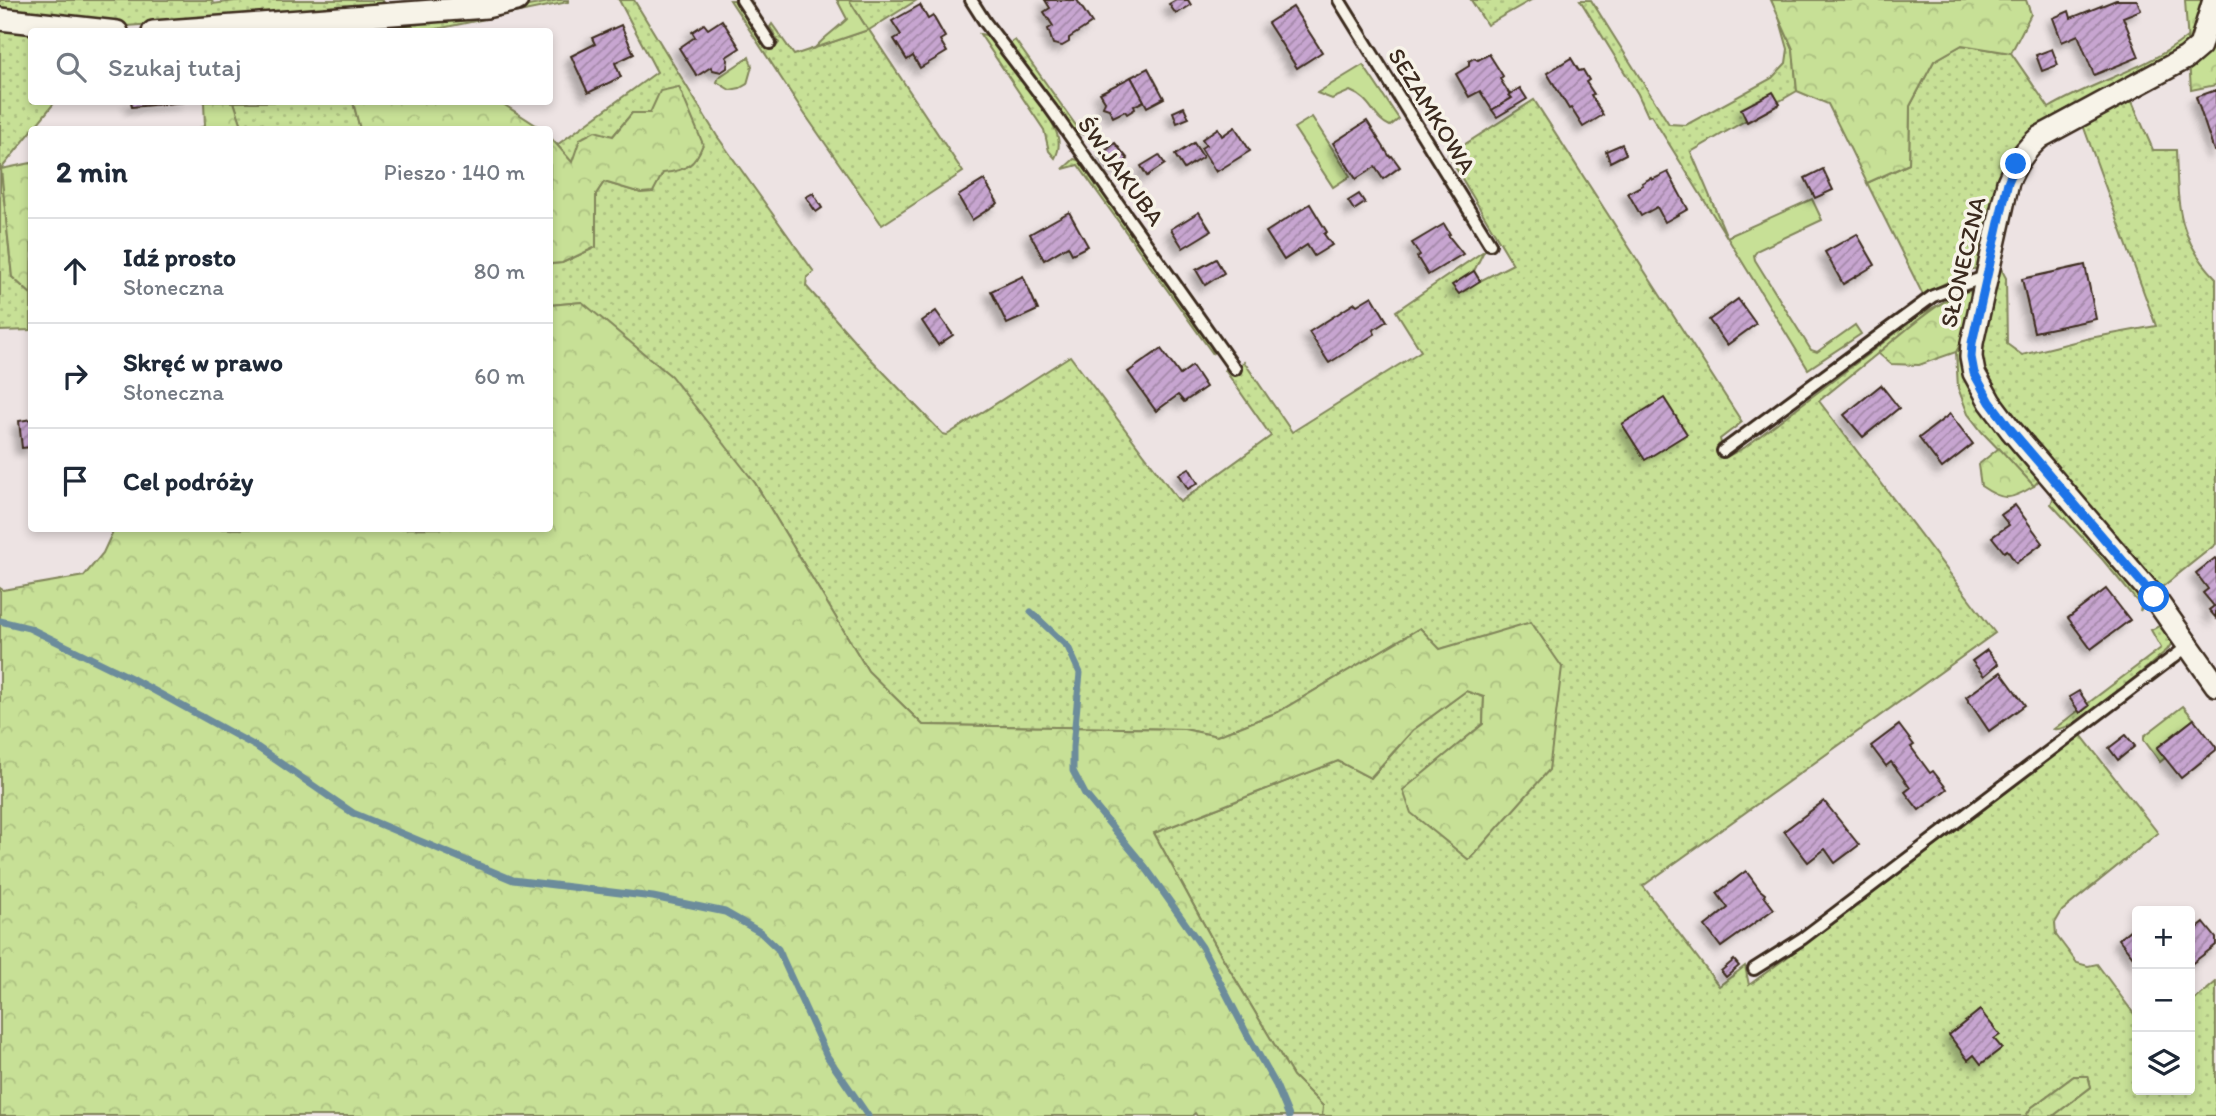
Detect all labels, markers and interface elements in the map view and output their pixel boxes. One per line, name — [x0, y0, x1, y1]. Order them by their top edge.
search box — [28, 28, 553, 105]
street label: SEZAMKOWA — [1382, 42, 1483, 179]
icon: search — [52, 48, 90, 86]
text: Szukaj tutaj — [108, 51, 241, 83]
street label: ŚW.JAKUBA — [1072, 110, 1171, 231]
route end — [2000, 148, 2031, 179]
text: 2 min — [56, 153, 127, 190]
text: Pieszo · 140 m — [384, 158, 525, 186]
street label: SŁONECZNA — [1933, 194, 1992, 330]
text: Idź prosto — [123, 241, 236, 273]
icon: ahead — [56, 252, 94, 290]
text: 80 m — [474, 257, 525, 285]
text: Słoneczna — [123, 273, 224, 301]
text: Skręć w prawo — [123, 346, 283, 378]
icon: right — [56, 357, 94, 395]
text: 60 m — [474, 362, 525, 390]
text: Słoneczna — [123, 378, 224, 406]
icon: arrive — [56, 462, 94, 500]
text: Cel podróży — [123, 465, 253, 497]
route start — [2138, 581, 2169, 612]
map controls — [2132, 906, 2195, 1095]
button: + — [2132, 906, 2195, 969]
button: − — [2132, 969, 2195, 1032]
button: layers — [2132, 1032, 2195, 1095]

